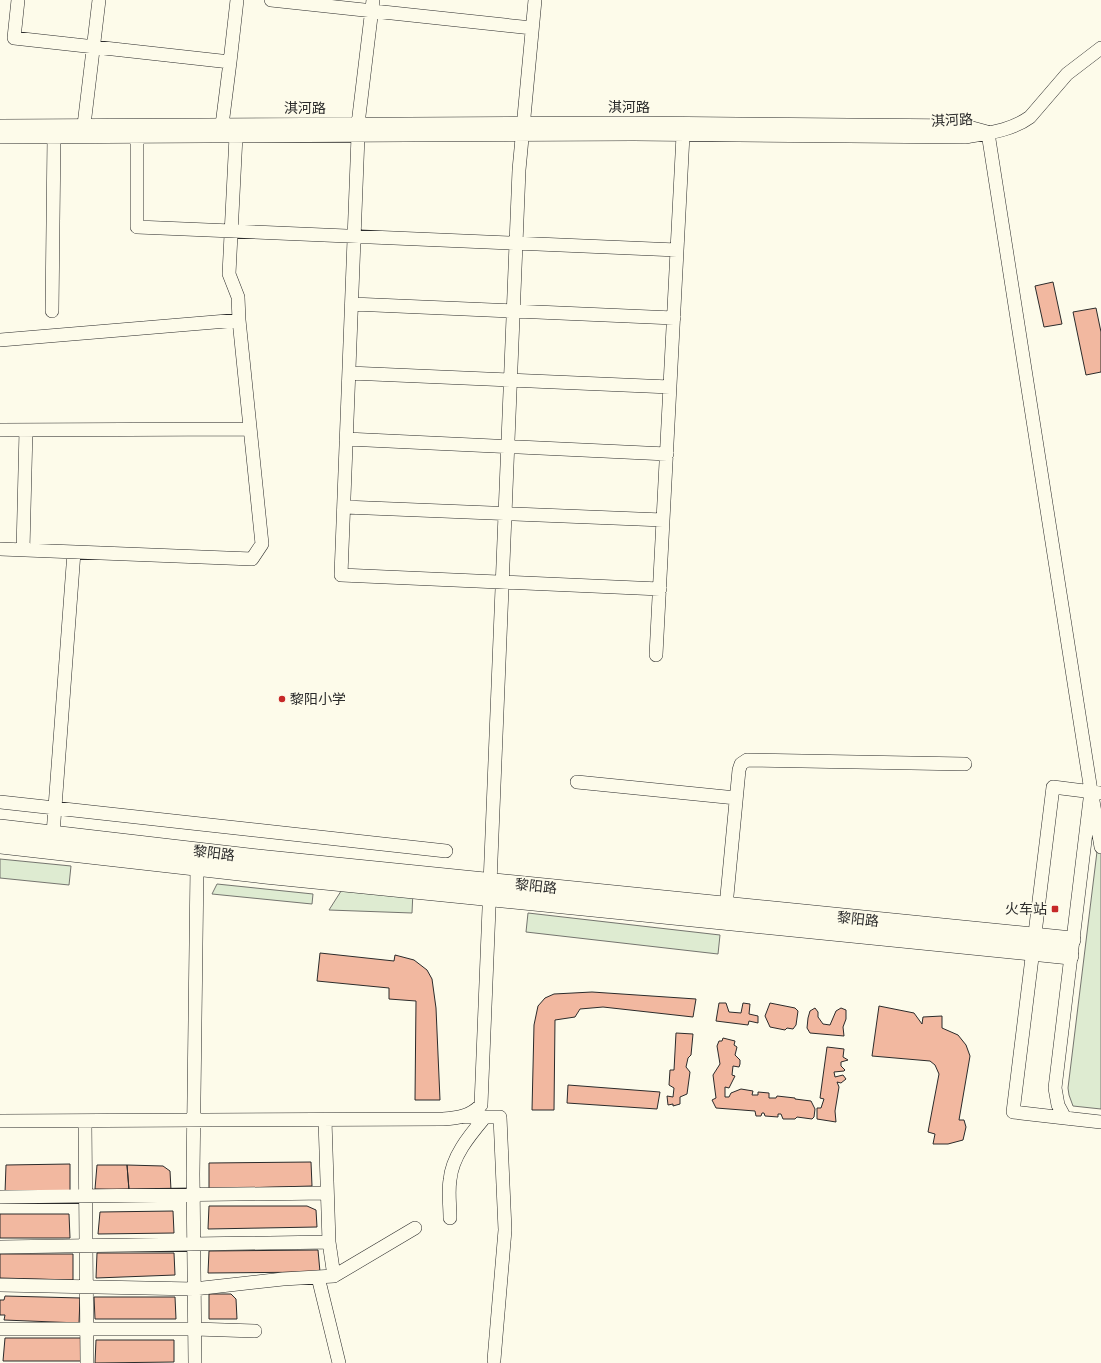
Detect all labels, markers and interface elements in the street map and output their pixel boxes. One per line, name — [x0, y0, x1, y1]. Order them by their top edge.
street label: 淇河路 — [608, 98, 650, 118]
street label: 淇河路 — [284, 99, 326, 119]
street label: 淇河路 — [931, 110, 974, 132]
place label: 黎阳小学 — [290, 690, 346, 710]
marker: 黎阳小学 — [277, 694, 287, 704]
street label: 黎阳路 — [192, 842, 236, 866]
street label: 黎阳路 — [514, 875, 558, 899]
place label: 火车站 — [1005, 900, 1047, 920]
marker: 火车站 — [1050, 904, 1060, 914]
street label: 黎阳路 — [836, 908, 880, 932]

